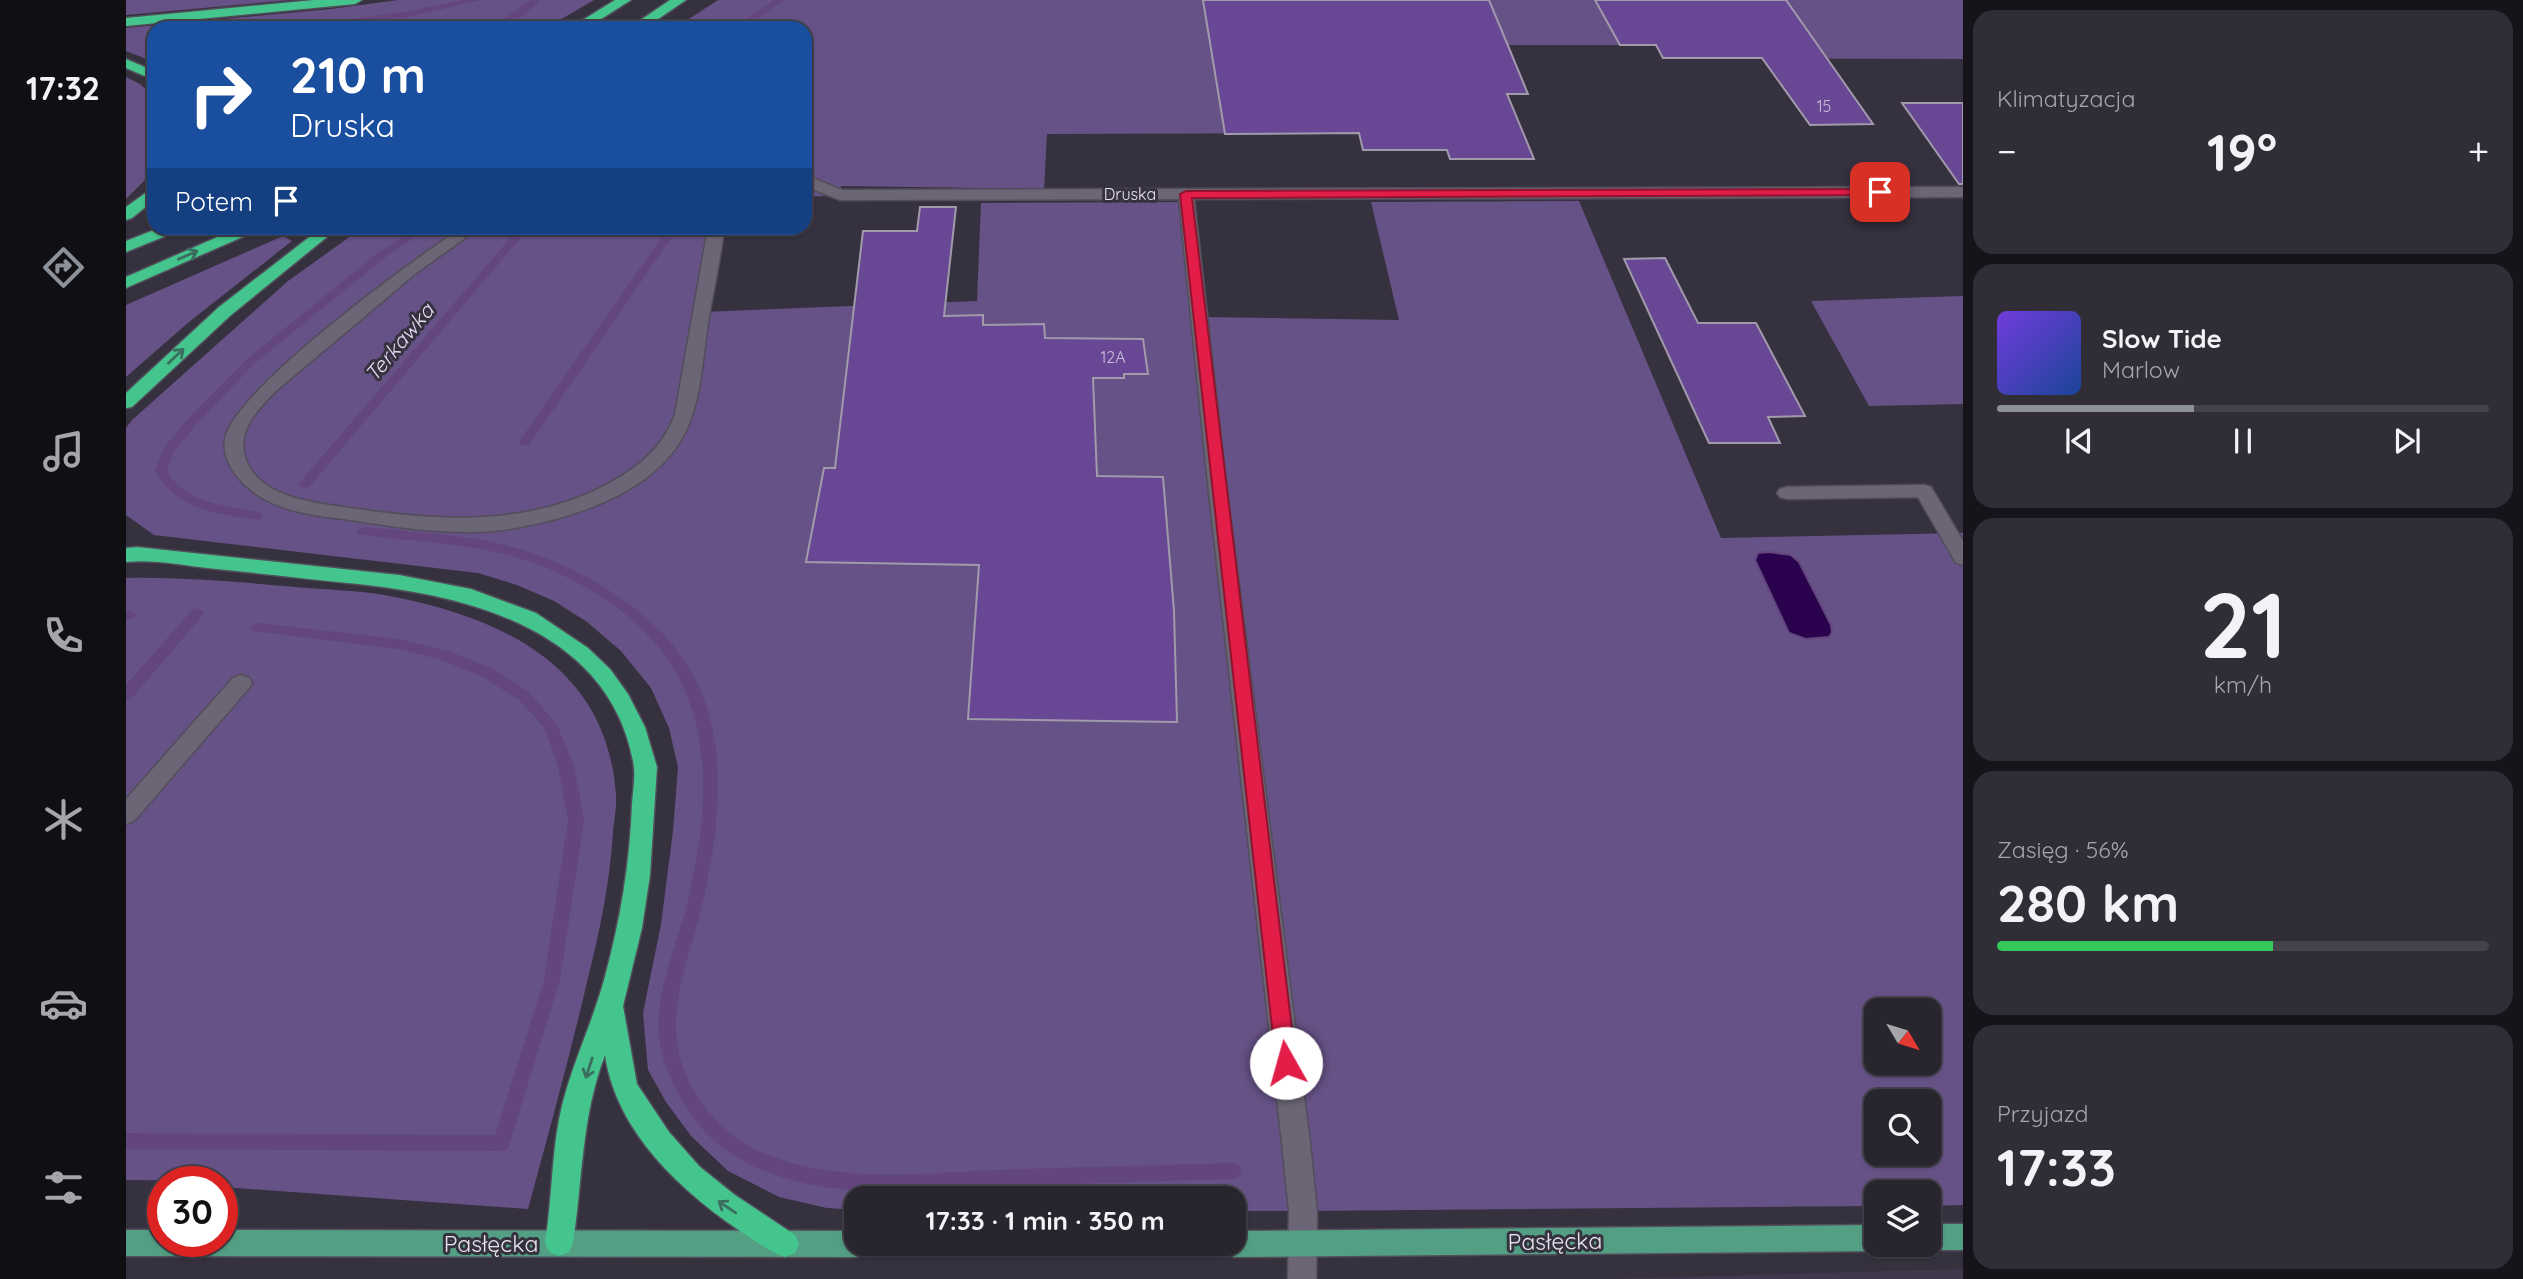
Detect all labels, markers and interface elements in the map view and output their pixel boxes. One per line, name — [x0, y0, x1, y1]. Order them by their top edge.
text: 210 m — [290, 44, 426, 105]
icon: right — [175, 49, 266, 140]
text: 17:32 — [26, 68, 100, 108]
text: Klimatyzacja — [1997, 84, 2136, 113]
house number: 15 — [1817, 96, 1831, 116]
text: Druska — [290, 105, 395, 145]
text: 19° — [2207, 119, 2277, 184]
text: − — [1997, 127, 2017, 175]
text: + — [2468, 127, 2489, 175]
pin — [1850, 162, 1910, 222]
icon: arrive — [1861, 173, 1899, 211]
icon: arrive — [267, 182, 305, 220]
street label: Druska — [1104, 184, 1156, 204]
text: Potem — [175, 185, 253, 218]
icon: directions — [39, 243, 88, 292]
one-way arrow — [177, 248, 198, 261]
water label: Terkawka — [359, 297, 440, 386]
text: Slow Tide — [2102, 322, 2222, 355]
house number: 12A — [1100, 347, 1126, 367]
one-way arrow — [167, 348, 184, 365]
text: Marlow — [2102, 355, 2180, 384]
icon: previous — [2060, 422, 2098, 460]
icon: pause — [2224, 422, 2262, 460]
icon: next — [2388, 422, 2426, 460]
icon: music — [39, 427, 88, 476]
text: 21 — [2199, 567, 2287, 681]
icon: phone — [39, 611, 88, 660]
text: km/h — [2214, 670, 2272, 699]
icon: climate — [39, 795, 88, 844]
text: Zasięg · 56% — [1997, 835, 2129, 864]
text: 280 km — [1997, 870, 2179, 935]
icon: car — [39, 979, 88, 1028]
north arrow — [1864, 998, 1941, 1074]
map controls — [1864, 998, 1941, 1257]
position arrow — [1249, 1026, 1323, 1100]
one-way arrow — [582, 1056, 594, 1078]
button: search — [1864, 1089, 1941, 1166]
text: Przyjazd — [1997, 1099, 2089, 1128]
text: 17:33 — [1997, 1134, 2116, 1199]
icon: filters — [39, 1163, 88, 1212]
speed limit sign: 30 — [147, 1166, 238, 1257]
button: layers — [1864, 1180, 1941, 1257]
one-way arrow — [718, 1200, 737, 1214]
text: 17:33 · 1 min · 350 m — [925, 1204, 1165, 1237]
street label: Pasłęcka — [1507, 1226, 1603, 1256]
street label: Pasłęcka — [444, 1229, 538, 1258]

